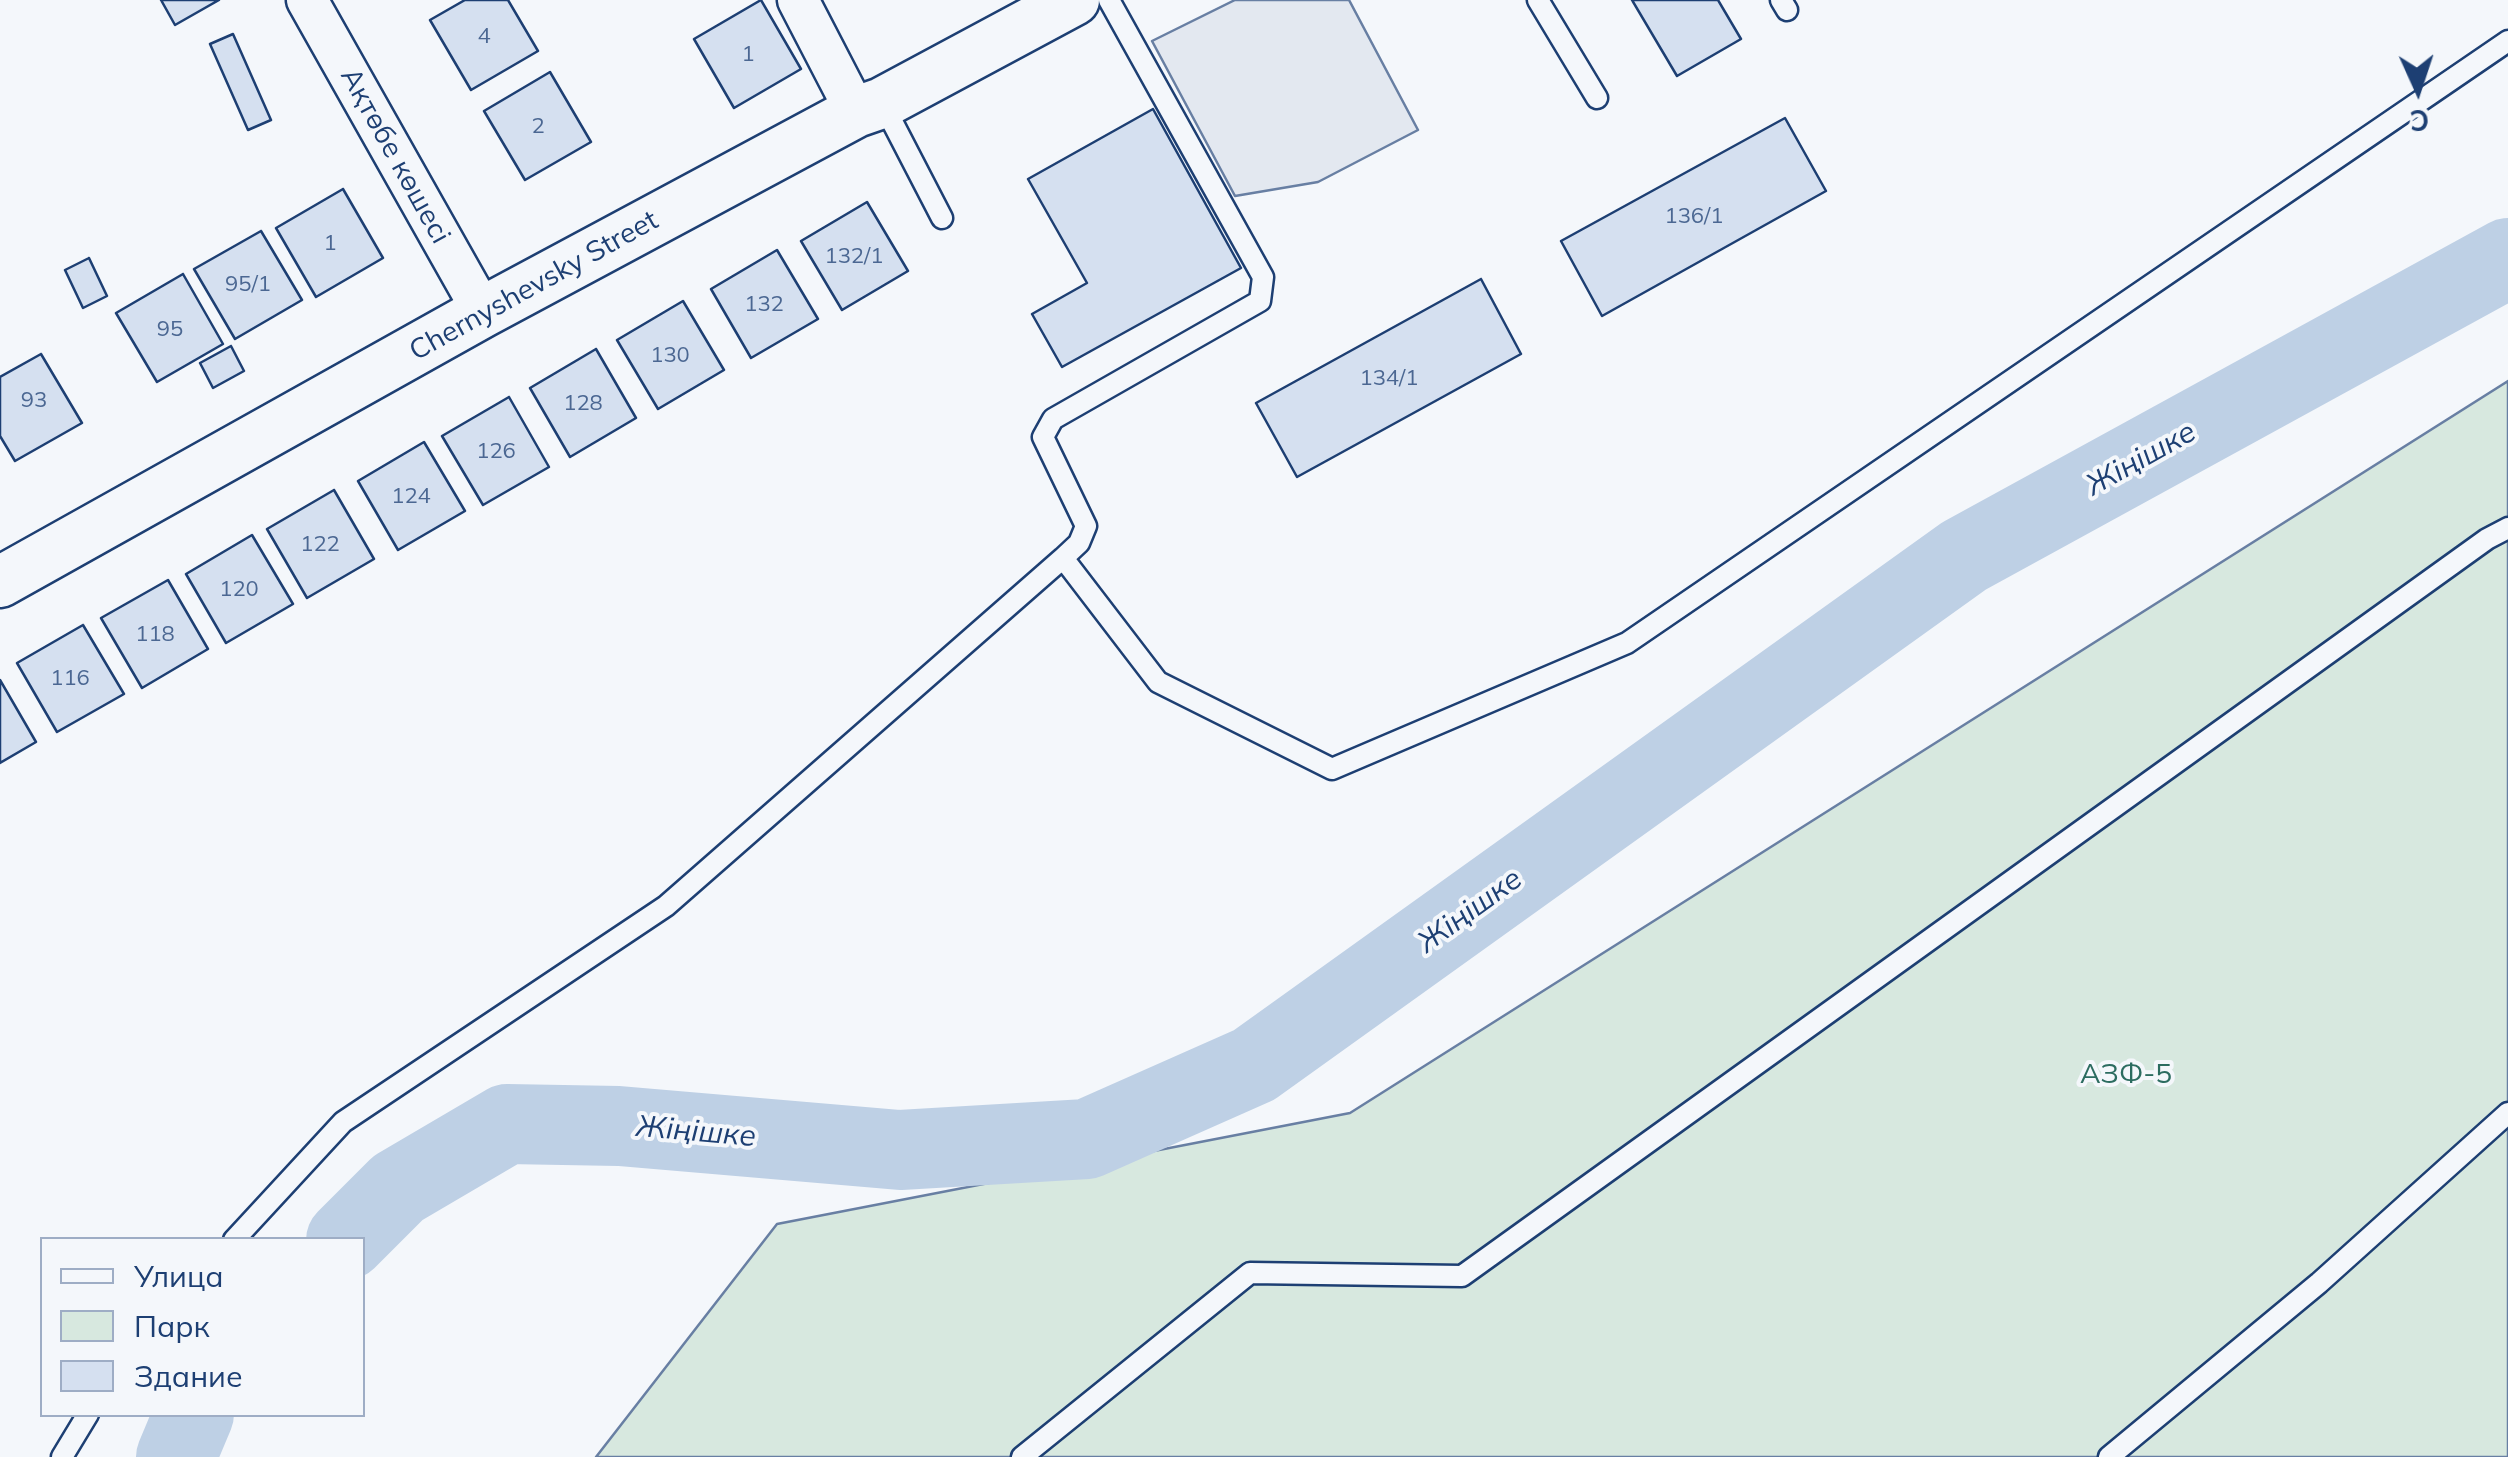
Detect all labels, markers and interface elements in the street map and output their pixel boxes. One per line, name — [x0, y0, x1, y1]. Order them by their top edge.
house number: 4 — [477, 23, 491, 49]
north arrow — [2368, 40, 2468, 140]
house number: 1 — [741, 41, 755, 67]
street label: Ақтөбе көшесі — [333, 62, 457, 250]
text: С — [2409, 102, 2430, 138]
house number: 2 — [531, 113, 545, 139]
house number: 136/1 — [1664, 203, 1724, 229]
street label: Chernyshevsky Street — [404, 204, 664, 368]
house number: 1 — [323, 230, 337, 256]
house number: 132/1 — [824, 243, 884, 269]
house number: 95/1 — [225, 271, 271, 297]
house number: 132 — [744, 291, 784, 317]
house number: 95 — [157, 316, 183, 342]
house number: 130 — [650, 342, 690, 368]
house number: 134/1 — [1359, 365, 1419, 391]
house number: 93 — [21, 387, 47, 413]
house number: 128 — [563, 390, 603, 416]
water label: Жіңішке — [2080, 414, 2202, 504]
house number: 126 — [476, 438, 516, 464]
house number: 124 — [391, 483, 431, 509]
house number: 122 — [300, 531, 340, 557]
house number: 120 — [219, 576, 259, 602]
house number: 118 — [135, 621, 175, 647]
house number: 116 — [50, 665, 90, 691]
water label: Жіңішке — [1411, 861, 1529, 961]
park label: АЗФ-5 — [2080, 1058, 2172, 1092]
water label: Жіңішке — [635, 1109, 757, 1155]
legend — [40, 1237, 365, 1417]
text: Улица — [134, 1257, 224, 1295]
text: Парк — [134, 1307, 210, 1345]
text: Здание — [134, 1357, 243, 1395]

